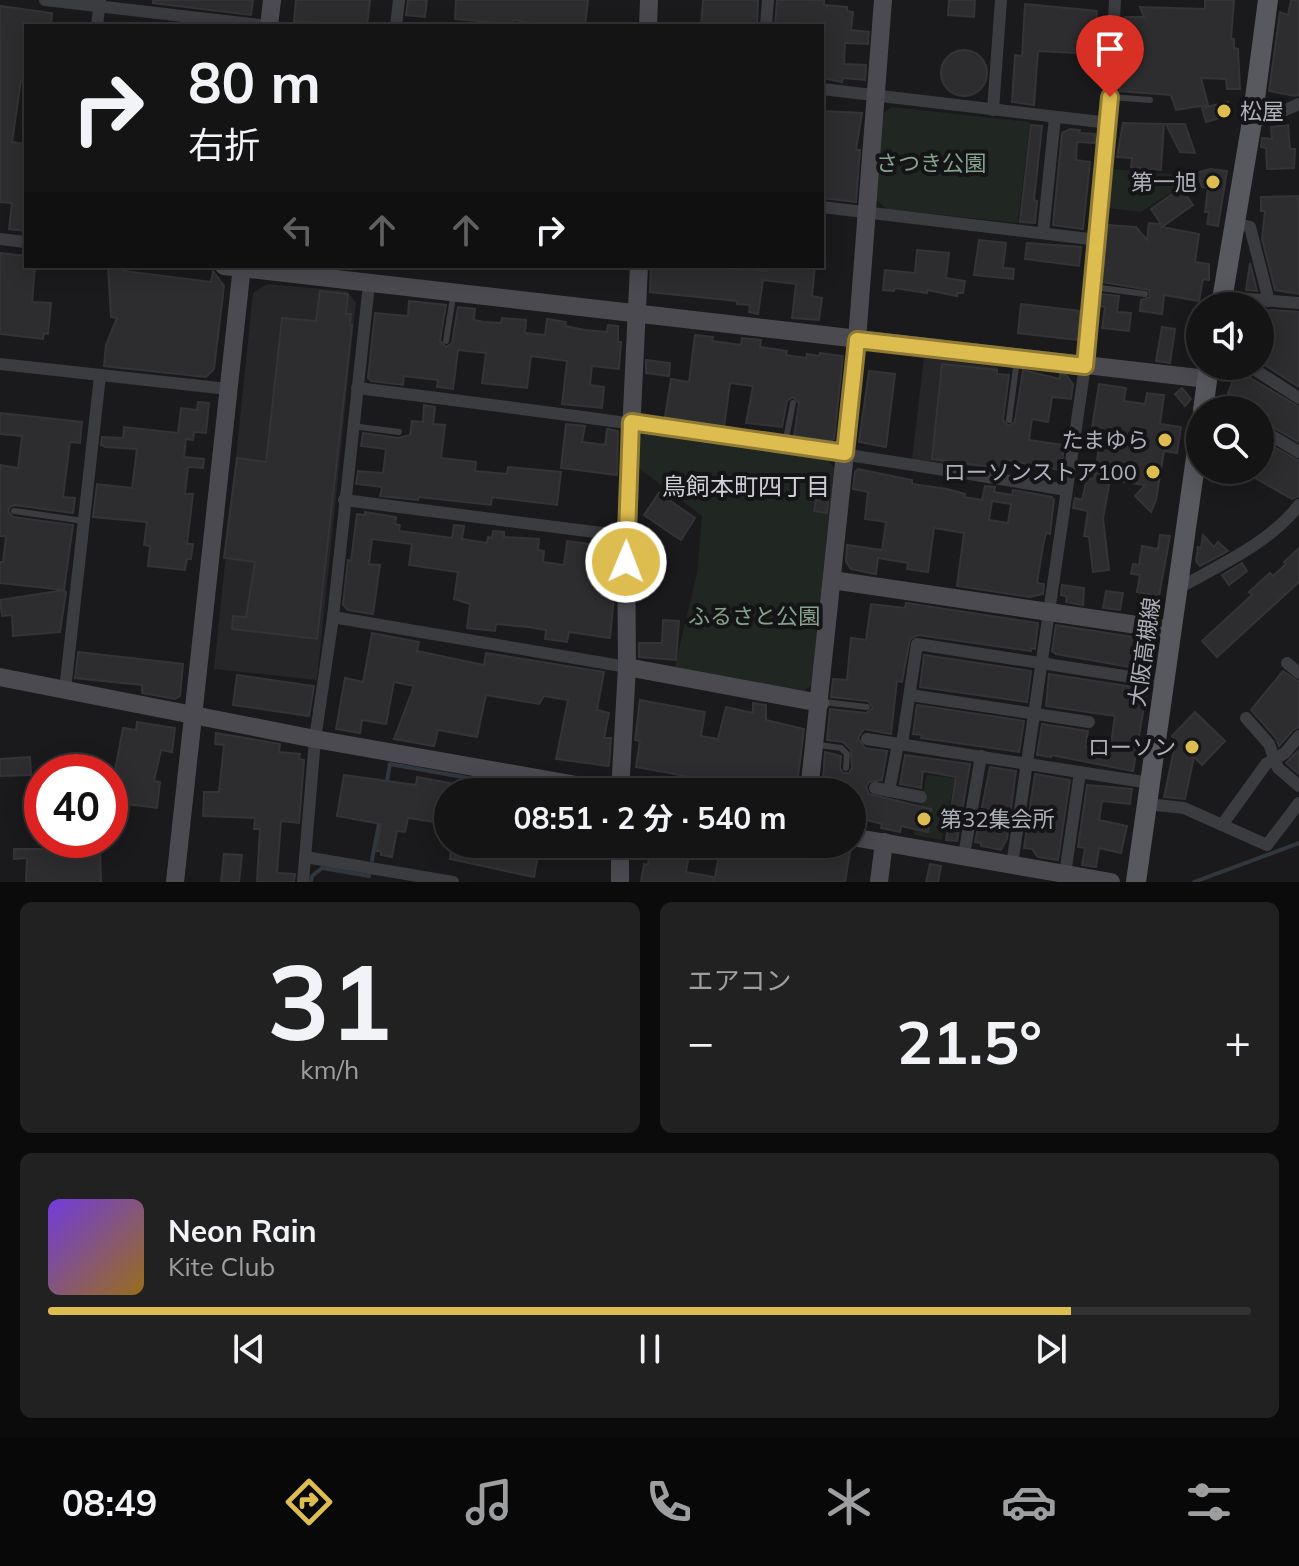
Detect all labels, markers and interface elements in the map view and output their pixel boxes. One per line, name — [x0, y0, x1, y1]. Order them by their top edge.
pin — [1076, 15, 1144, 97]
icon: arrive — [1088, 27, 1132, 71]
text: 80 m — [188, 47, 321, 117]
icon: right — [56, 56, 160, 160]
place label: 松屋 — [1240, 97, 1284, 125]
marker: 松屋 — [1215, 102, 1233, 120]
text: 右折 — [188, 122, 260, 167]
park label: さつき公園 — [876, 149, 986, 177]
place label: 第一旭 — [1131, 168, 1197, 196]
marker: 第一旭 — [1204, 173, 1222, 191]
icon: left — [276, 208, 320, 252]
icon: ahead — [360, 208, 404, 252]
icon: ahead — [444, 208, 488, 252]
icon: right — [528, 208, 572, 252]
map controls — [1186, 292, 1274, 484]
button: sound — [1186, 292, 1274, 380]
button: search — [1186, 396, 1274, 484]
place label: たまゆら — [1062, 426, 1149, 454]
marker: たまゆら — [1156, 431, 1174, 449]
place label: ローソンストア100 — [944, 458, 1137, 486]
marker: ローソンストア100 — [1144, 463, 1162, 481]
district label: 鳥飼本町四丁目 — [662, 471, 830, 501]
position arrow — [584, 520, 668, 604]
street label: 大阪高槻線 — [1122, 596, 1166, 708]
park label: ふるさと公園 — [688, 602, 820, 630]
place label: ローソン — [1088, 733, 1176, 761]
marker: ローソン — [1183, 738, 1201, 756]
speed limit sign: 40 — [24, 754, 128, 858]
text: 08:51 · 2 分 · 540 m — [514, 799, 786, 837]
place label: 第32集会所 — [940, 805, 1054, 833]
marker: 第32集会所 — [915, 810, 933, 828]
text: 31 — [267, 935, 392, 1066]
text: エアコン — [688, 964, 792, 997]
text: 21.5° — [896, 1004, 1042, 1079]
text: − — [688, 1014, 714, 1069]
text: + — [1225, 1014, 1251, 1069]
text: km/h — [300, 1053, 359, 1086]
text: Neon Rain — [168, 1212, 317, 1250]
text: Kite Club — [168, 1250, 275, 1283]
icon: previous — [227, 1327, 271, 1371]
icon: pause — [628, 1327, 672, 1371]
icon: next — [1029, 1327, 1073, 1371]
icon: directions — [281, 1474, 337, 1530]
icon: music — [461, 1474, 517, 1530]
icon: phone — [641, 1474, 697, 1530]
icon: climate — [821, 1474, 877, 1530]
icon: car — [1001, 1474, 1057, 1530]
icon: filters — [1181, 1474, 1237, 1530]
text: 08:49 — [62, 1480, 157, 1525]

